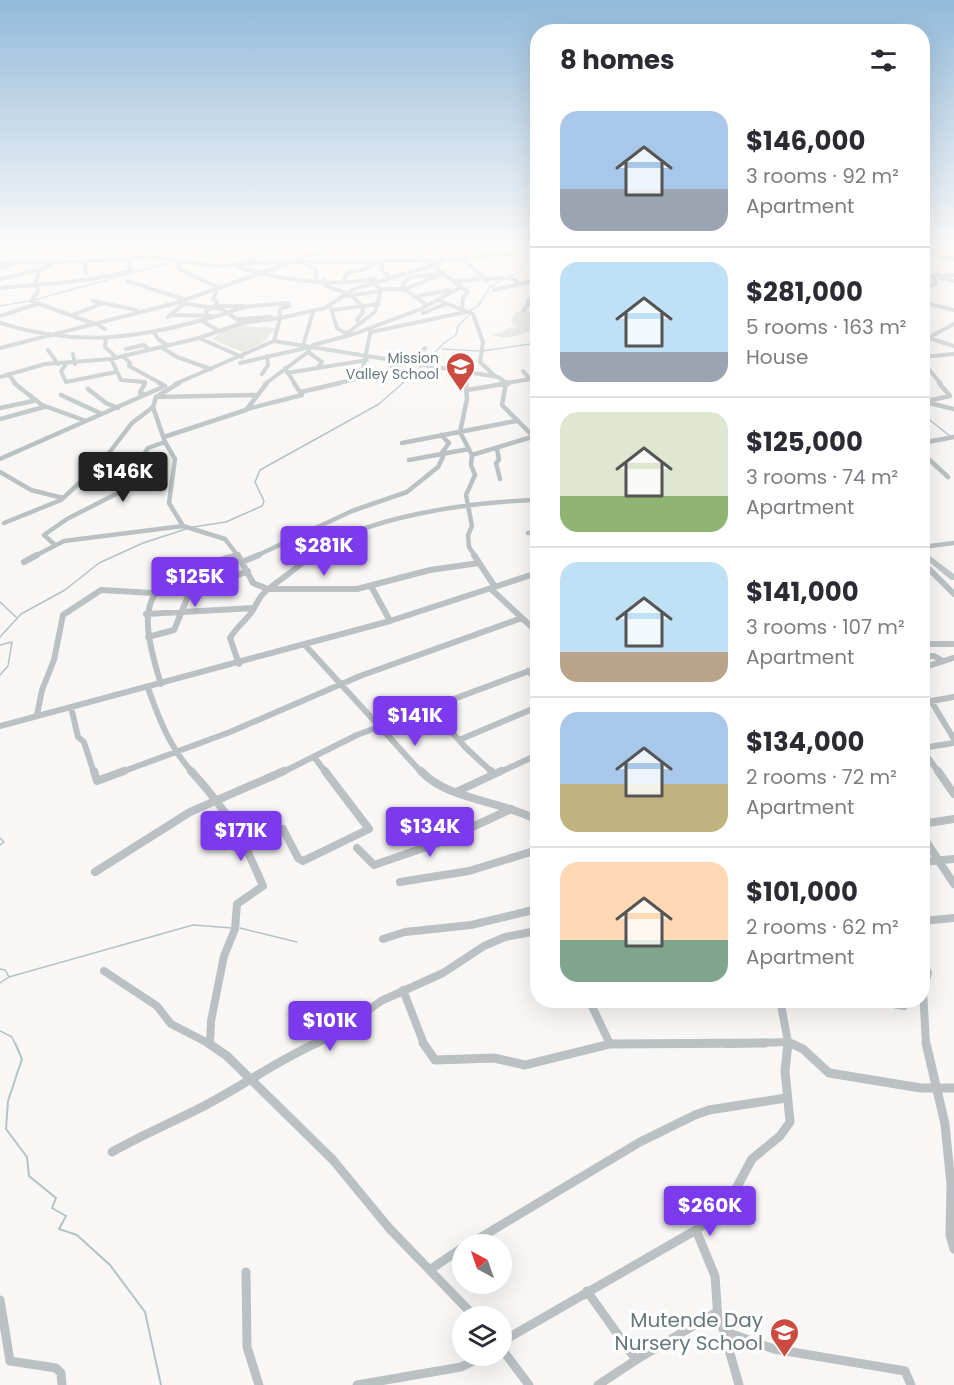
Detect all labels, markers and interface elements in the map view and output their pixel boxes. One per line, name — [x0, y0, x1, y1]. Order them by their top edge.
text: 8 homes — [560, 42, 675, 78]
icon: filters — [867, 44, 900, 77]
text: $146,000 — [746, 123, 865, 159]
icon: home — [608, 135, 680, 207]
text: 3 rooms · 92 m² — [746, 162, 899, 190]
text: Apartment — [746, 192, 854, 220]
text: $281,000 — [746, 274, 863, 310]
icon: home — [608, 286, 680, 358]
text: 5 rooms · 163 m² — [746, 313, 906, 341]
text: House — [746, 343, 808, 371]
place label: Mission Valley School — [346, 348, 439, 384]
school or university icon: Mission Valley School — [444, 350, 476, 392]
text: $125,000 — [746, 424, 863, 460]
icon: home — [608, 436, 680, 508]
pin: $146K — [81, 452, 165, 503]
text: $146K — [93, 457, 153, 485]
text: 3 rooms · 74 m² — [746, 463, 898, 491]
text: Apartment — [746, 493, 854, 521]
pin: $281K — [282, 526, 366, 577]
text: $281K — [295, 531, 354, 559]
pin: $125K — [153, 557, 237, 608]
text: $125K — [165, 562, 225, 590]
text: $141,000 — [746, 574, 859, 610]
icon: home — [608, 586, 680, 658]
text: 3 rooms · 107 m² — [746, 613, 905, 641]
text: Apartment — [746, 643, 854, 671]
pin: $141K — [373, 696, 457, 747]
text: $141K — [387, 701, 443, 729]
text: $134,000 — [746, 724, 865, 760]
icon: home — [608, 736, 680, 808]
text: 2 rooms · 72 m² — [746, 763, 897, 791]
text: Apartment — [746, 793, 854, 821]
pin: $134K — [388, 807, 472, 858]
pin: $171K — [199, 811, 283, 862]
text: $134K — [400, 812, 460, 840]
text: $171K — [215, 816, 267, 844]
text: $101,000 — [746, 874, 858, 910]
icon: home — [608, 886, 680, 958]
text: 2 rooms · 62 m² — [746, 913, 899, 941]
text: Apartment — [746, 943, 854, 971]
pin: $101K — [288, 1001, 372, 1052]
text: $101K — [302, 1006, 358, 1034]
pin: $260K — [668, 1186, 752, 1237]
text: $260K — [678, 1191, 742, 1219]
north arrow — [452, 1234, 512, 1294]
map controls — [452, 1234, 512, 1366]
button: layers — [452, 1306, 512, 1366]
place label: Mutende Day Nursery School — [615, 1306, 763, 1357]
school or university icon: Mutende Day Nursery School — [768, 1316, 800, 1358]

